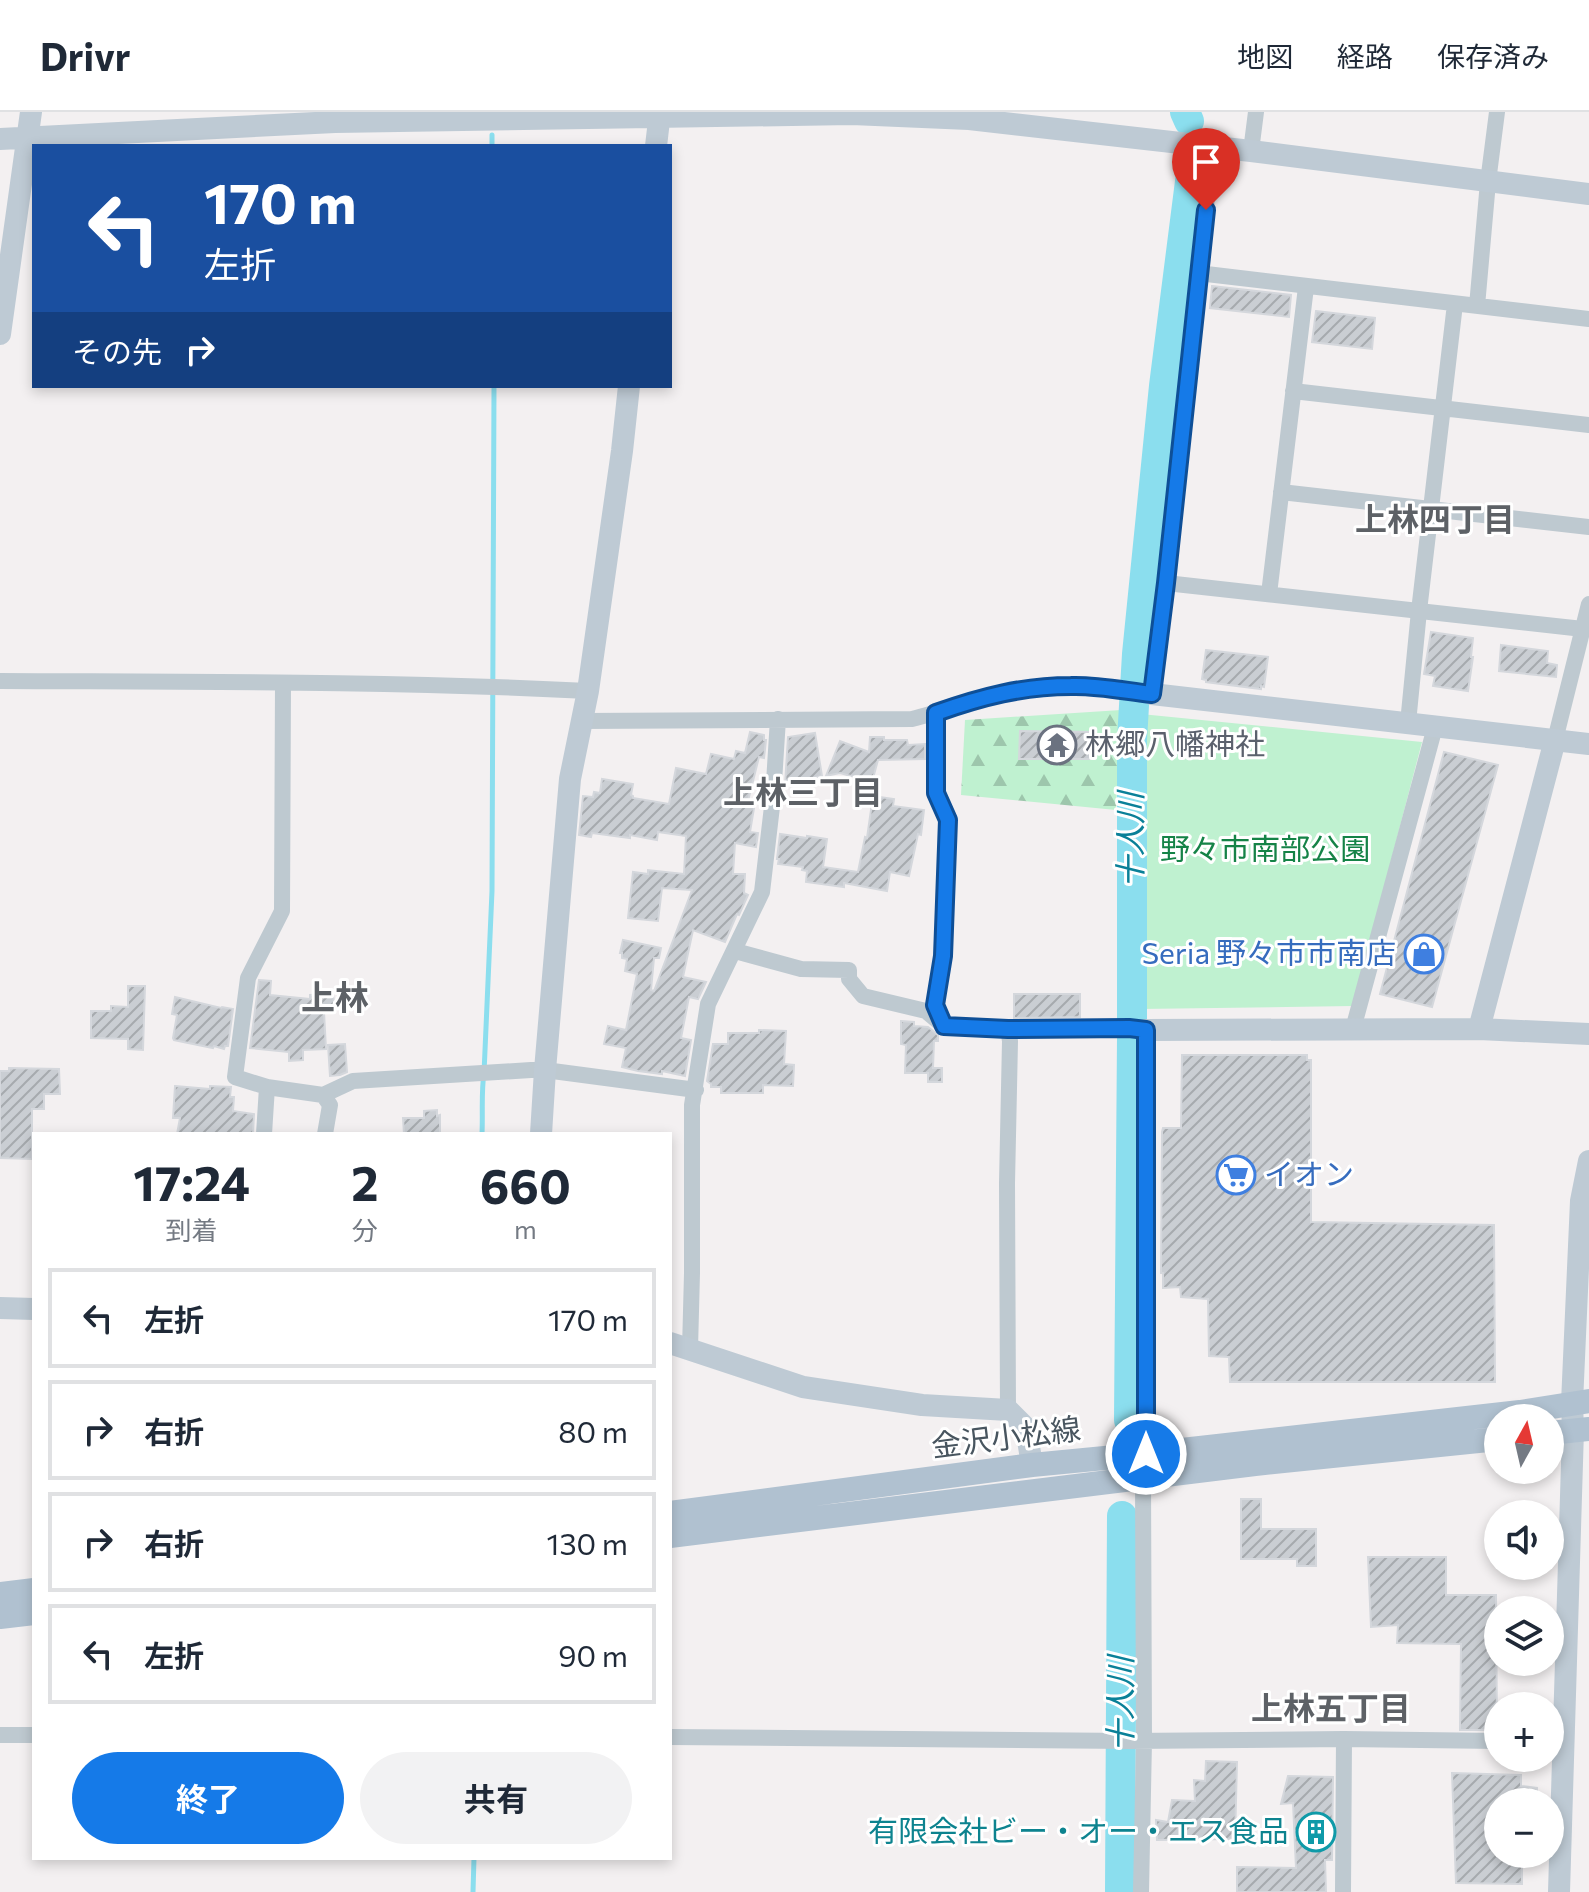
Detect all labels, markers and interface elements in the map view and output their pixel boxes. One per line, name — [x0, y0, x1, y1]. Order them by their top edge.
text: Drivr — [40, 32, 130, 79]
text: 地図 — [1237, 39, 1293, 73]
text: 経路 — [1337, 39, 1393, 73]
text: 保存済み — [1437, 39, 1549, 73]
pin — [1172, 128, 1240, 210]
icon: arrive — [1184, 140, 1228, 184]
text: 170 m — [204, 167, 357, 236]
icon: left — [72, 176, 176, 280]
text: 左折 — [204, 241, 276, 285]
icon: right — [178, 328, 222, 372]
text: その先 — [72, 332, 162, 369]
district label: 上林四丁目 — [1355, 498, 1515, 538]
temple icon: 林郷八幡神社 — [1036, 724, 1078, 766]
place label: 林郷八幡神社 — [1085, 724, 1265, 761]
district label: 上林三丁目 — [723, 771, 883, 811]
water label: 十人川 — [1109, 789, 1149, 888]
park label: 野々市南部公園 — [1160, 829, 1370, 866]
place label: Seria 野々市市南店 — [1141, 933, 1396, 970]
shop icon: Seria 野々市市南店 — [1403, 933, 1445, 975]
district label: 上林 — [301, 975, 369, 1017]
text: 17:24 — [133, 1152, 250, 1211]
text: 2 — [351, 1152, 379, 1211]
supermarket icon: イオン — [1215, 1154, 1257, 1196]
place label: イオン — [1264, 1154, 1354, 1191]
text: 660 — [480, 1155, 571, 1214]
text: m — [514, 1213, 537, 1244]
text: 到着 — [166, 1214, 218, 1245]
text: 分 — [352, 1214, 378, 1245]
icon: left — [76, 1296, 120, 1340]
text: 左折 — [144, 1300, 204, 1337]
text: 170 m — [548, 1300, 628, 1337]
north arrow — [1484, 1404, 1564, 1484]
map controls — [1484, 1404, 1564, 1868]
icon: right — [76, 1408, 120, 1452]
street label: 金沢小松線 — [929, 1408, 1082, 1463]
text: 右折 — [144, 1412, 204, 1449]
text: 80 m — [558, 1412, 628, 1449]
position arrow — [1104, 1412, 1188, 1496]
button: sound — [1484, 1500, 1564, 1580]
icon: right — [76, 1520, 120, 1564]
text: 右折 — [144, 1524, 204, 1561]
text: 130 m — [547, 1524, 628, 1561]
button: layers — [1484, 1596, 1564, 1676]
icon: left — [76, 1632, 120, 1676]
text: 左折 — [144, 1636, 204, 1673]
text: 90 m — [558, 1636, 628, 1673]
water label: 十人川 — [1099, 1653, 1139, 1752]
district label: 上林五丁目 — [1251, 1687, 1411, 1727]
button: + — [1484, 1692, 1564, 1772]
button: 終了 — [72, 1752, 344, 1844]
button: 共有 — [360, 1752, 632, 1844]
button: − — [1484, 1788, 1564, 1868]
place label: 有限会社ビー・オー・エス食品 — [868, 1811, 1288, 1848]
building icon: 有限会社ビー・オー・エス食品 — [1295, 1811, 1337, 1853]

